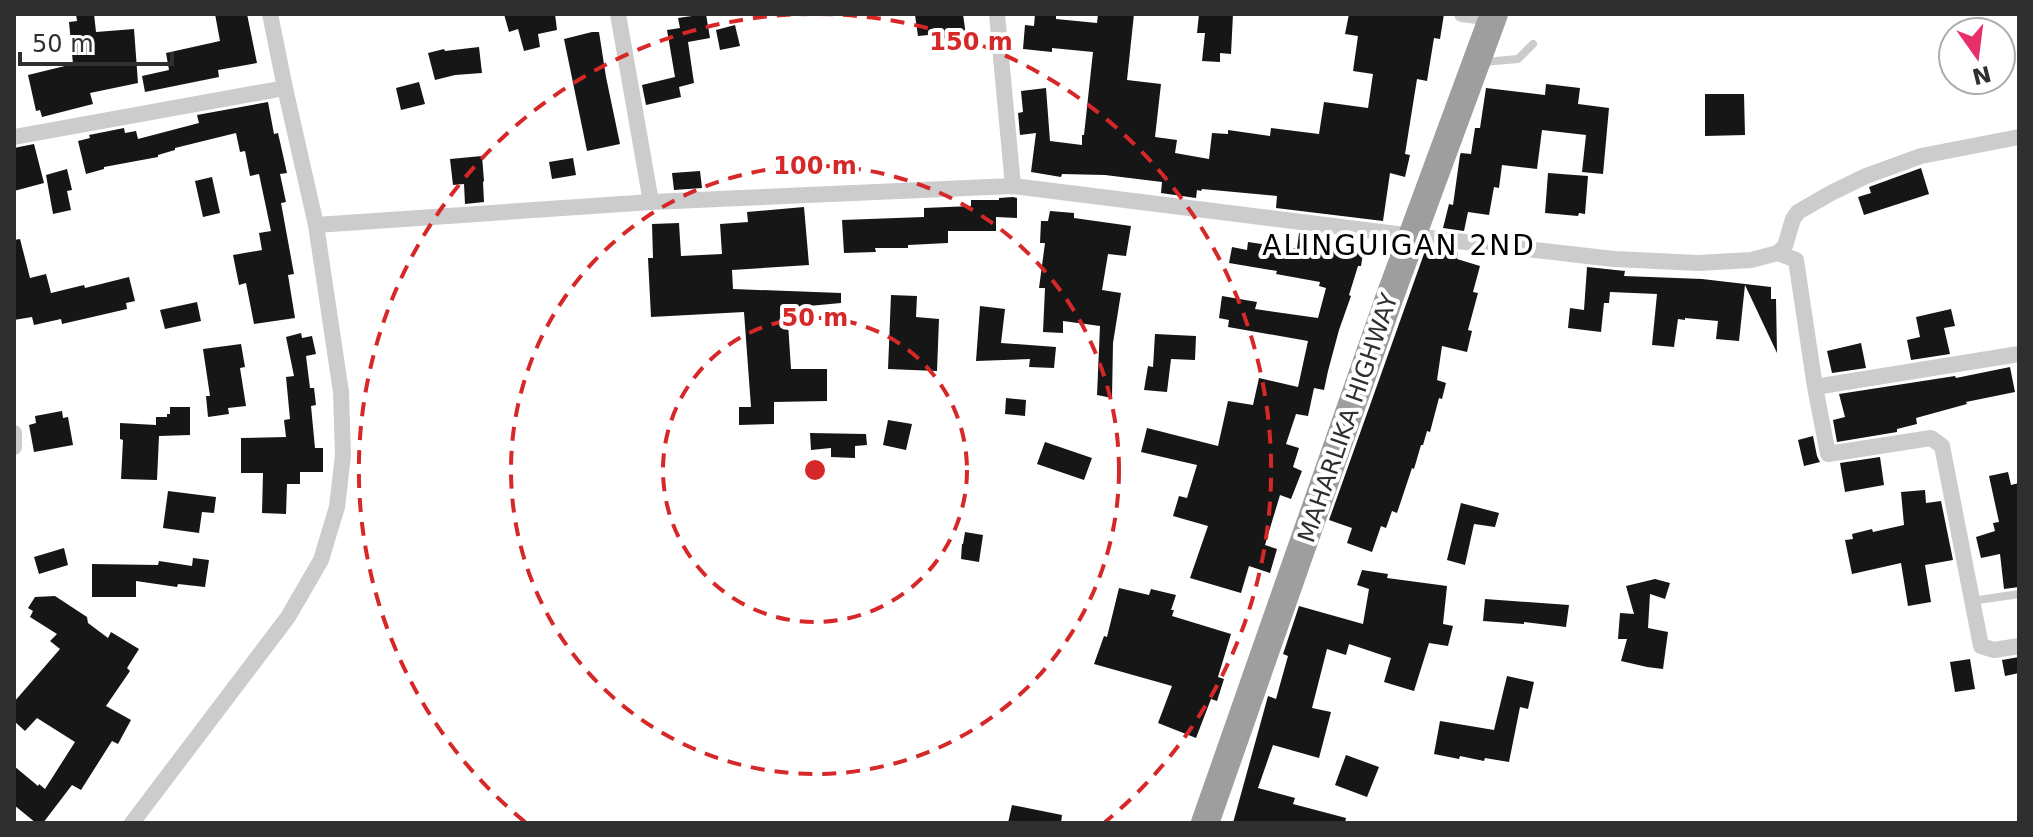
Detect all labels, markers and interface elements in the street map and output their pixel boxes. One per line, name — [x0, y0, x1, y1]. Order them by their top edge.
scale bar — [20, 16, 172, 66]
north arrow — [1937, 16, 2017, 96]
text: 150 m — [929, 28, 1013, 56]
text: 50 m — [32, 30, 94, 58]
text: N — [1970, 61, 1994, 89]
text: 100 m — [773, 152, 857, 180]
district label: ALINGUIGAN 2ND — [1262, 229, 1536, 262]
street label: MAHARLIKA HIGHWAY — [1292, 290, 1404, 546]
text: 50 m — [782, 304, 848, 332]
centre of rings — [801, 456, 829, 484]

